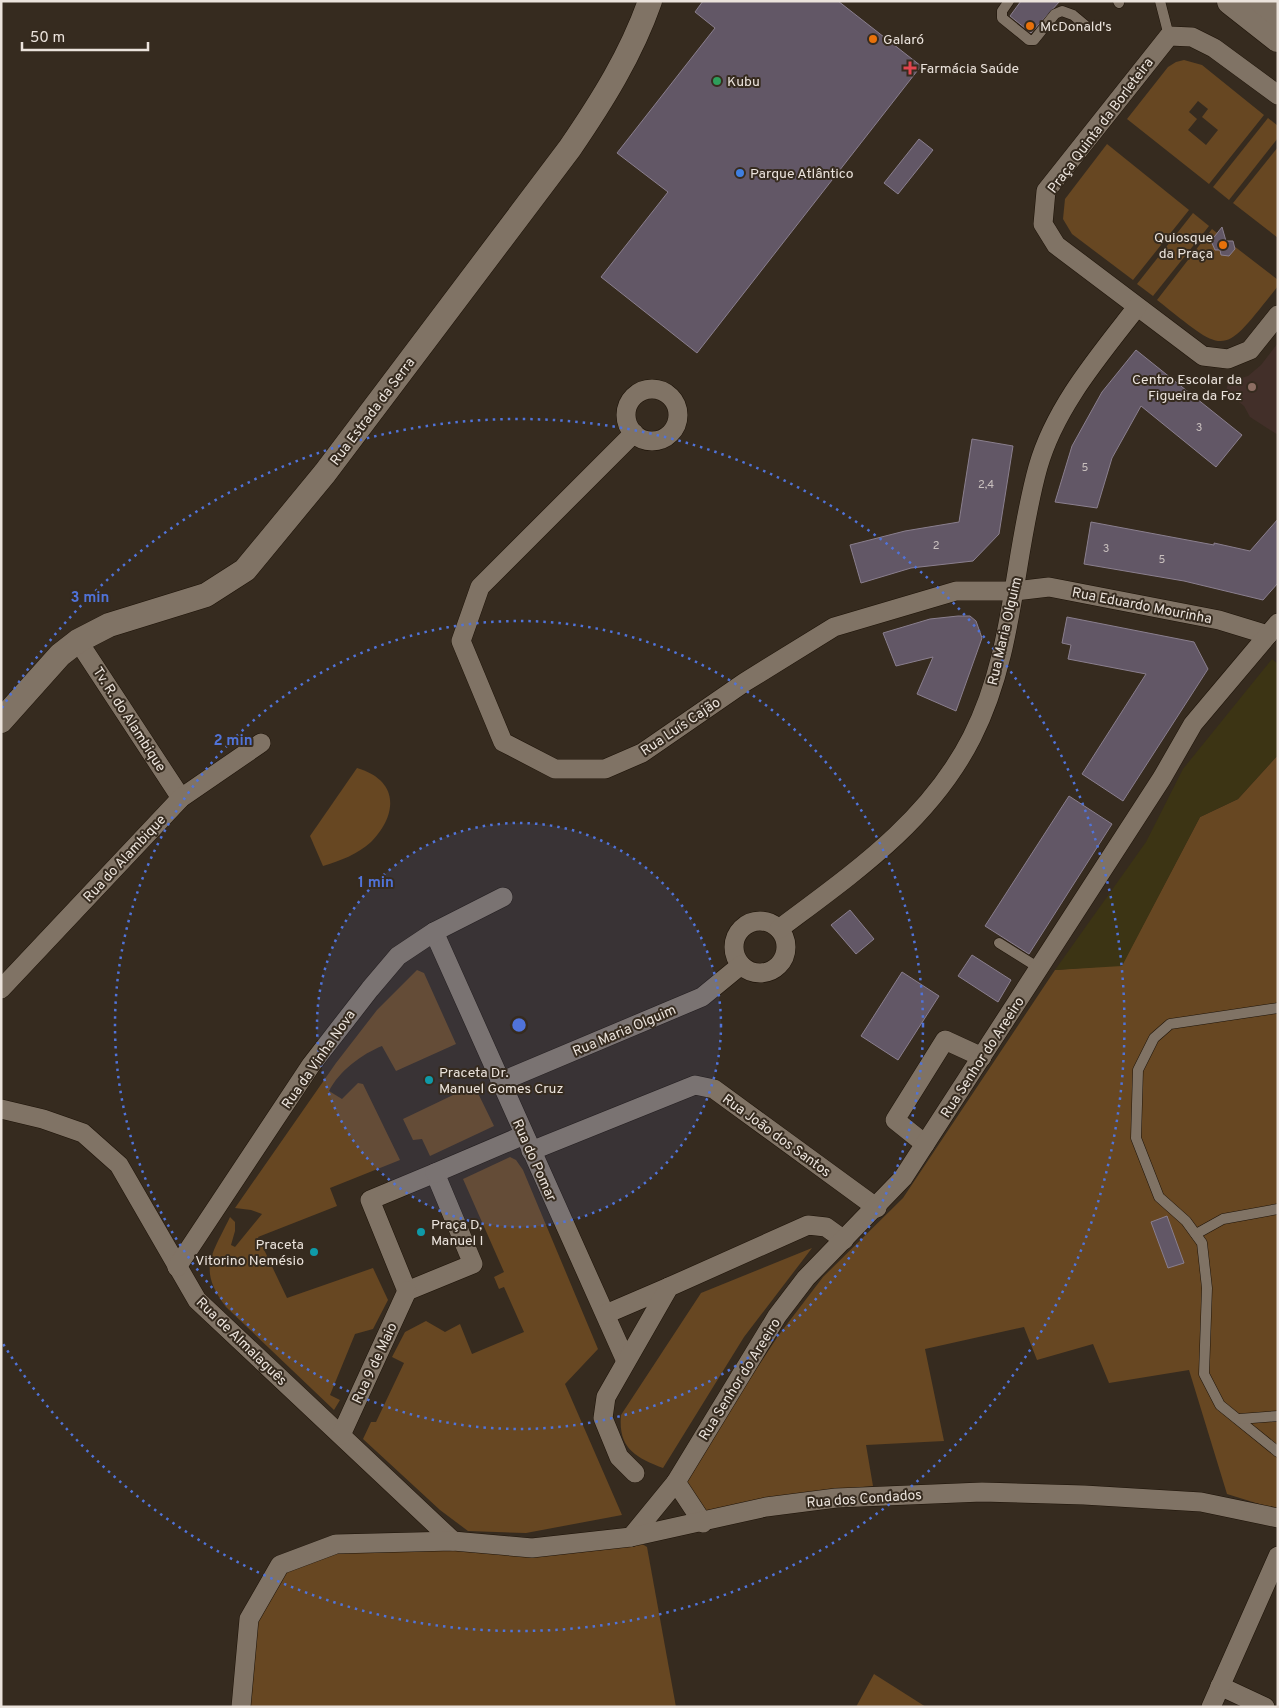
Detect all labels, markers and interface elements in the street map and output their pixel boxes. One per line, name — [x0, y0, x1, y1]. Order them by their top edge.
place label: McDonald's — [1040, 19, 1112, 36]
scale bar — [22, 20, 149, 52]
marker: McDonald's — [1024, 20, 1036, 32]
text: 50 m — [30, 29, 65, 48]
place label: Galaró — [883, 32, 924, 49]
marker: Galaró — [867, 33, 879, 45]
street label: Praça Quinta da Borleteira — [1045, 55, 1158, 197]
place label: Farmácia Saúde — [920, 61, 1019, 78]
marker: Farmácia Saúde — [904, 62, 916, 74]
place label: Kubu — [727, 74, 760, 91]
marker: Kubu — [711, 75, 723, 87]
place label: Parque Atlântico — [750, 166, 854, 183]
marker: Parque Atlântico — [734, 167, 746, 179]
place label: Quiosque da Praça — [1154, 230, 1213, 263]
marker: Quiosque da Praça — [1217, 239, 1229, 251]
street label: Rua Estrada da Serra — [327, 355, 419, 469]
place label: Centro Escolar da Figueira da Foz — [1132, 372, 1242, 405]
marker: Centro Escolar da Figueira da Foz — [1246, 381, 1258, 393]
house number: 3 — [1196, 421, 1202, 435]
house number: 5 — [1082, 461, 1089, 475]
house number: 2,4 — [978, 478, 994, 492]
house number: 2 — [933, 539, 939, 553]
house number: 3 — [1103, 542, 1109, 556]
house number: 5 — [1159, 553, 1166, 567]
street label: Rua Maria Olguim — [985, 575, 1026, 687]
street label: Rua Eduardo Mourinha — [1070, 585, 1213, 628]
text: 3 min — [70, 589, 110, 608]
street label: Tv. R. do Alambique — [89, 664, 169, 775]
street label: Rua Luís Cajão — [638, 694, 724, 760]
text: 2 min — [213, 732, 253, 751]
street label: Rua do Alambique — [80, 812, 170, 906]
text: 1 min — [358, 874, 394, 893]
street label: Rua Senhor do Areeiro — [938, 994, 1029, 1121]
street label: Rua Maria Olguim — [570, 1002, 679, 1061]
street label: Rua da Vinha Nova — [279, 1007, 360, 1113]
centre of rings — [510, 1016, 528, 1034]
place label: Praceta Dr. Manuel Gomes Cruz — [439, 1065, 564, 1098]
marker: Praceta Dr. Manuel Gomes Cruz — [423, 1074, 435, 1086]
street label: Rua João dos Santos — [719, 1091, 834, 1181]
street label: Rua do Pomar — [508, 1117, 560, 1205]
place label: Praça D, Manuel I — [431, 1217, 484, 1250]
marker: Praça D, Manuel I — [415, 1226, 427, 1238]
place label: Praceta Vitorino Nemésio — [195, 1237, 304, 1270]
marker: Praceta Vitorino Nemésio — [308, 1246, 320, 1258]
street label: Rua de Almalaguês — [192, 1294, 290, 1390]
street label: Rua Senhor do Areeiro — [696, 1315, 785, 1444]
street label: Rua 9 de Maio — [349, 1320, 402, 1407]
street label: Rua dos Condados — [806, 1487, 922, 1512]

